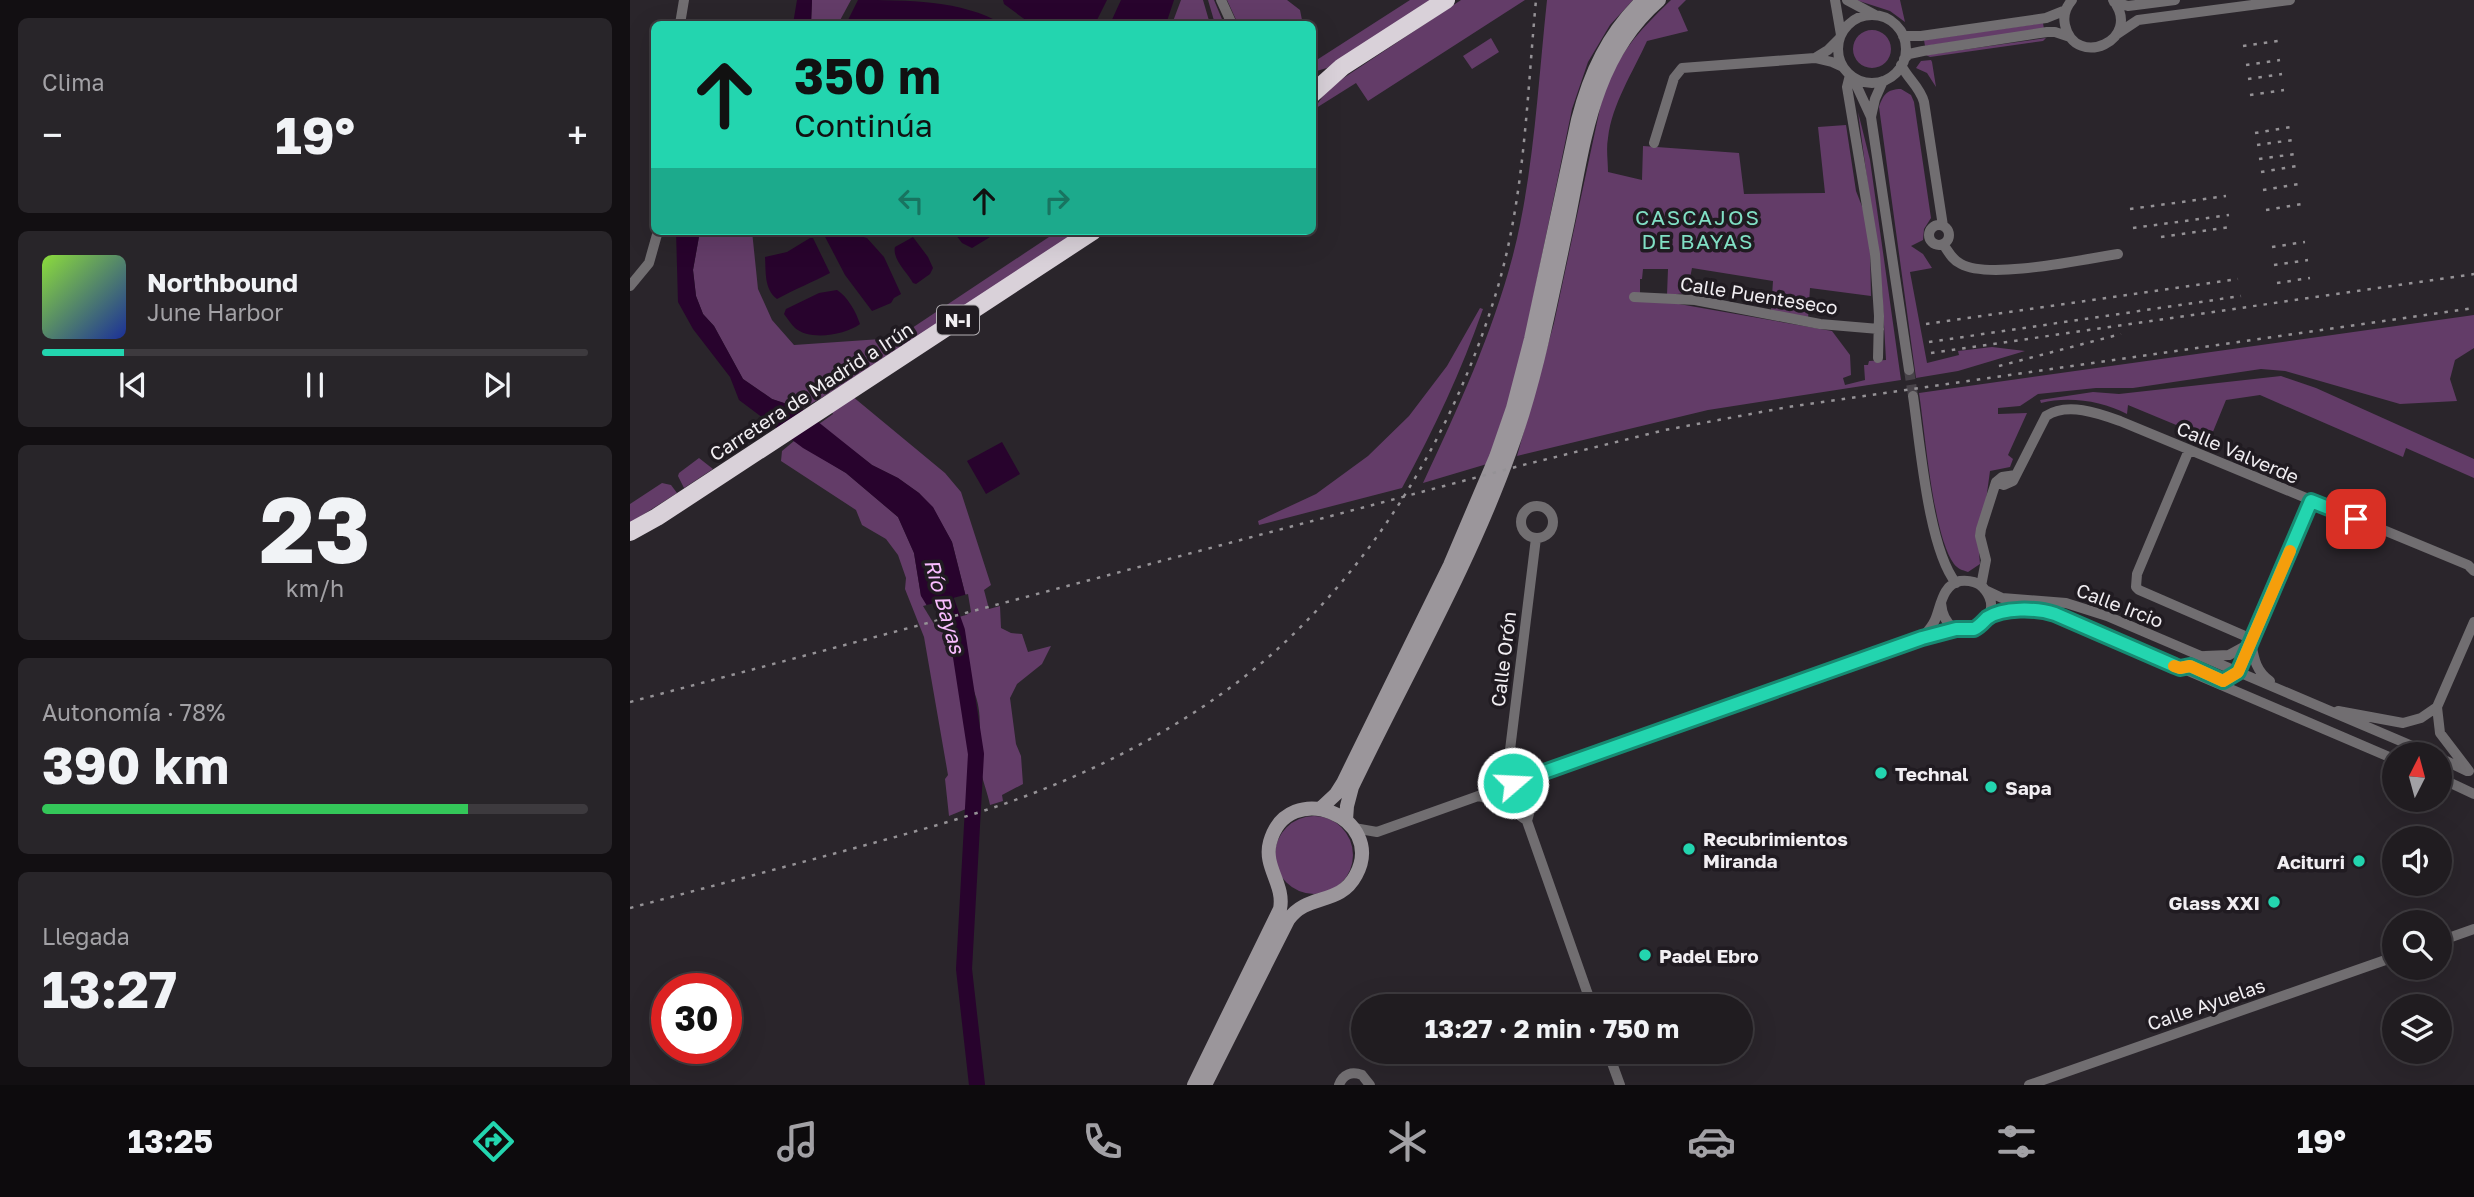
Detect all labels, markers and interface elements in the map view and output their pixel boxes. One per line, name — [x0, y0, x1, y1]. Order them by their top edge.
text: 350 m — [794, 46, 941, 105]
icon: ahead — [679, 49, 770, 140]
text: Clima — [42, 68, 105, 96]
text: 19° — [275, 103, 355, 165]
text: Continúa — [794, 106, 933, 144]
text: − — [42, 112, 63, 157]
text: + — [567, 112, 588, 157]
icon: left — [892, 182, 930, 220]
icon: ahead — [965, 182, 1003, 220]
icon: right — [1038, 182, 1076, 220]
district label: CASCAJOS DE BAYAS — [1635, 204, 1761, 254]
text: Northbound — [147, 267, 298, 298]
street label: Calle Puenteseco — [1679, 271, 1839, 319]
text: June Harbor — [147, 298, 283, 326]
road number: N-I — [937, 306, 979, 334]
street label: Carretera de Madrid a Irún — [705, 317, 917, 465]
icon: previous — [114, 366, 152, 404]
icon: pause — [296, 366, 334, 404]
icon: next — [478, 366, 516, 404]
street label: Calle Valverde — [2173, 416, 2303, 488]
text: 23 — [259, 474, 371, 583]
pin — [2326, 489, 2386, 549]
icon: arrive — [2337, 500, 2375, 538]
water label: Río Bayas — [919, 556, 971, 657]
text: km/h — [286, 574, 344, 602]
street label: Calle Ircio — [2073, 578, 2167, 632]
street label: Calle Orón — [1486, 610, 1520, 708]
text: Autonomía · 78% — [42, 698, 225, 726]
text: 390 km — [42, 733, 229, 795]
north arrow — [2382, 742, 2452, 812]
map controls — [2382, 742, 2452, 1064]
position arrow — [1476, 746, 1550, 820]
place label: Technal — [1895, 762, 1968, 785]
marker: Technal — [1873, 765, 1889, 781]
place label: Sapa — [2005, 776, 2051, 799]
marker: Sapa — [1983, 779, 1999, 795]
button: sound — [2382, 826, 2452, 896]
place label: Recubrimientos Miranda — [1703, 827, 1848, 872]
marker: Recubrimientos Miranda — [1681, 841, 1697, 857]
place label: Aciturri — [2277, 850, 2345, 873]
marker: Aciturri — [2351, 853, 2367, 869]
place label: Glass XXI — [2169, 891, 2260, 914]
marker: Glass XXI — [2266, 894, 2282, 910]
button: search — [2382, 910, 2452, 980]
text: Llegada — [42, 922, 130, 950]
place label: Padel Ebro — [1659, 944, 1759, 967]
marker: Padel Ebro — [1637, 947, 1653, 963]
text: 13:27 — [42, 957, 177, 1019]
speed limit sign: 30 — [651, 973, 742, 1064]
street label: Calle Ayuelas — [2144, 973, 2268, 1035]
button: layers — [2382, 994, 2452, 1064]
text: 13:27 · 2 min · 750 m — [1425, 1013, 1679, 1044]
icon: directions — [469, 1117, 518, 1166]
icon: music — [773, 1117, 822, 1166]
icon: phone — [1078, 1117, 1127, 1166]
icon: climate — [1383, 1117, 1432, 1166]
icon: car — [1687, 1117, 1736, 1166]
icon: filters — [1992, 1117, 2041, 1166]
text: 13:25 — [128, 1122, 213, 1160]
text: 19° — [2297, 1122, 2346, 1160]

